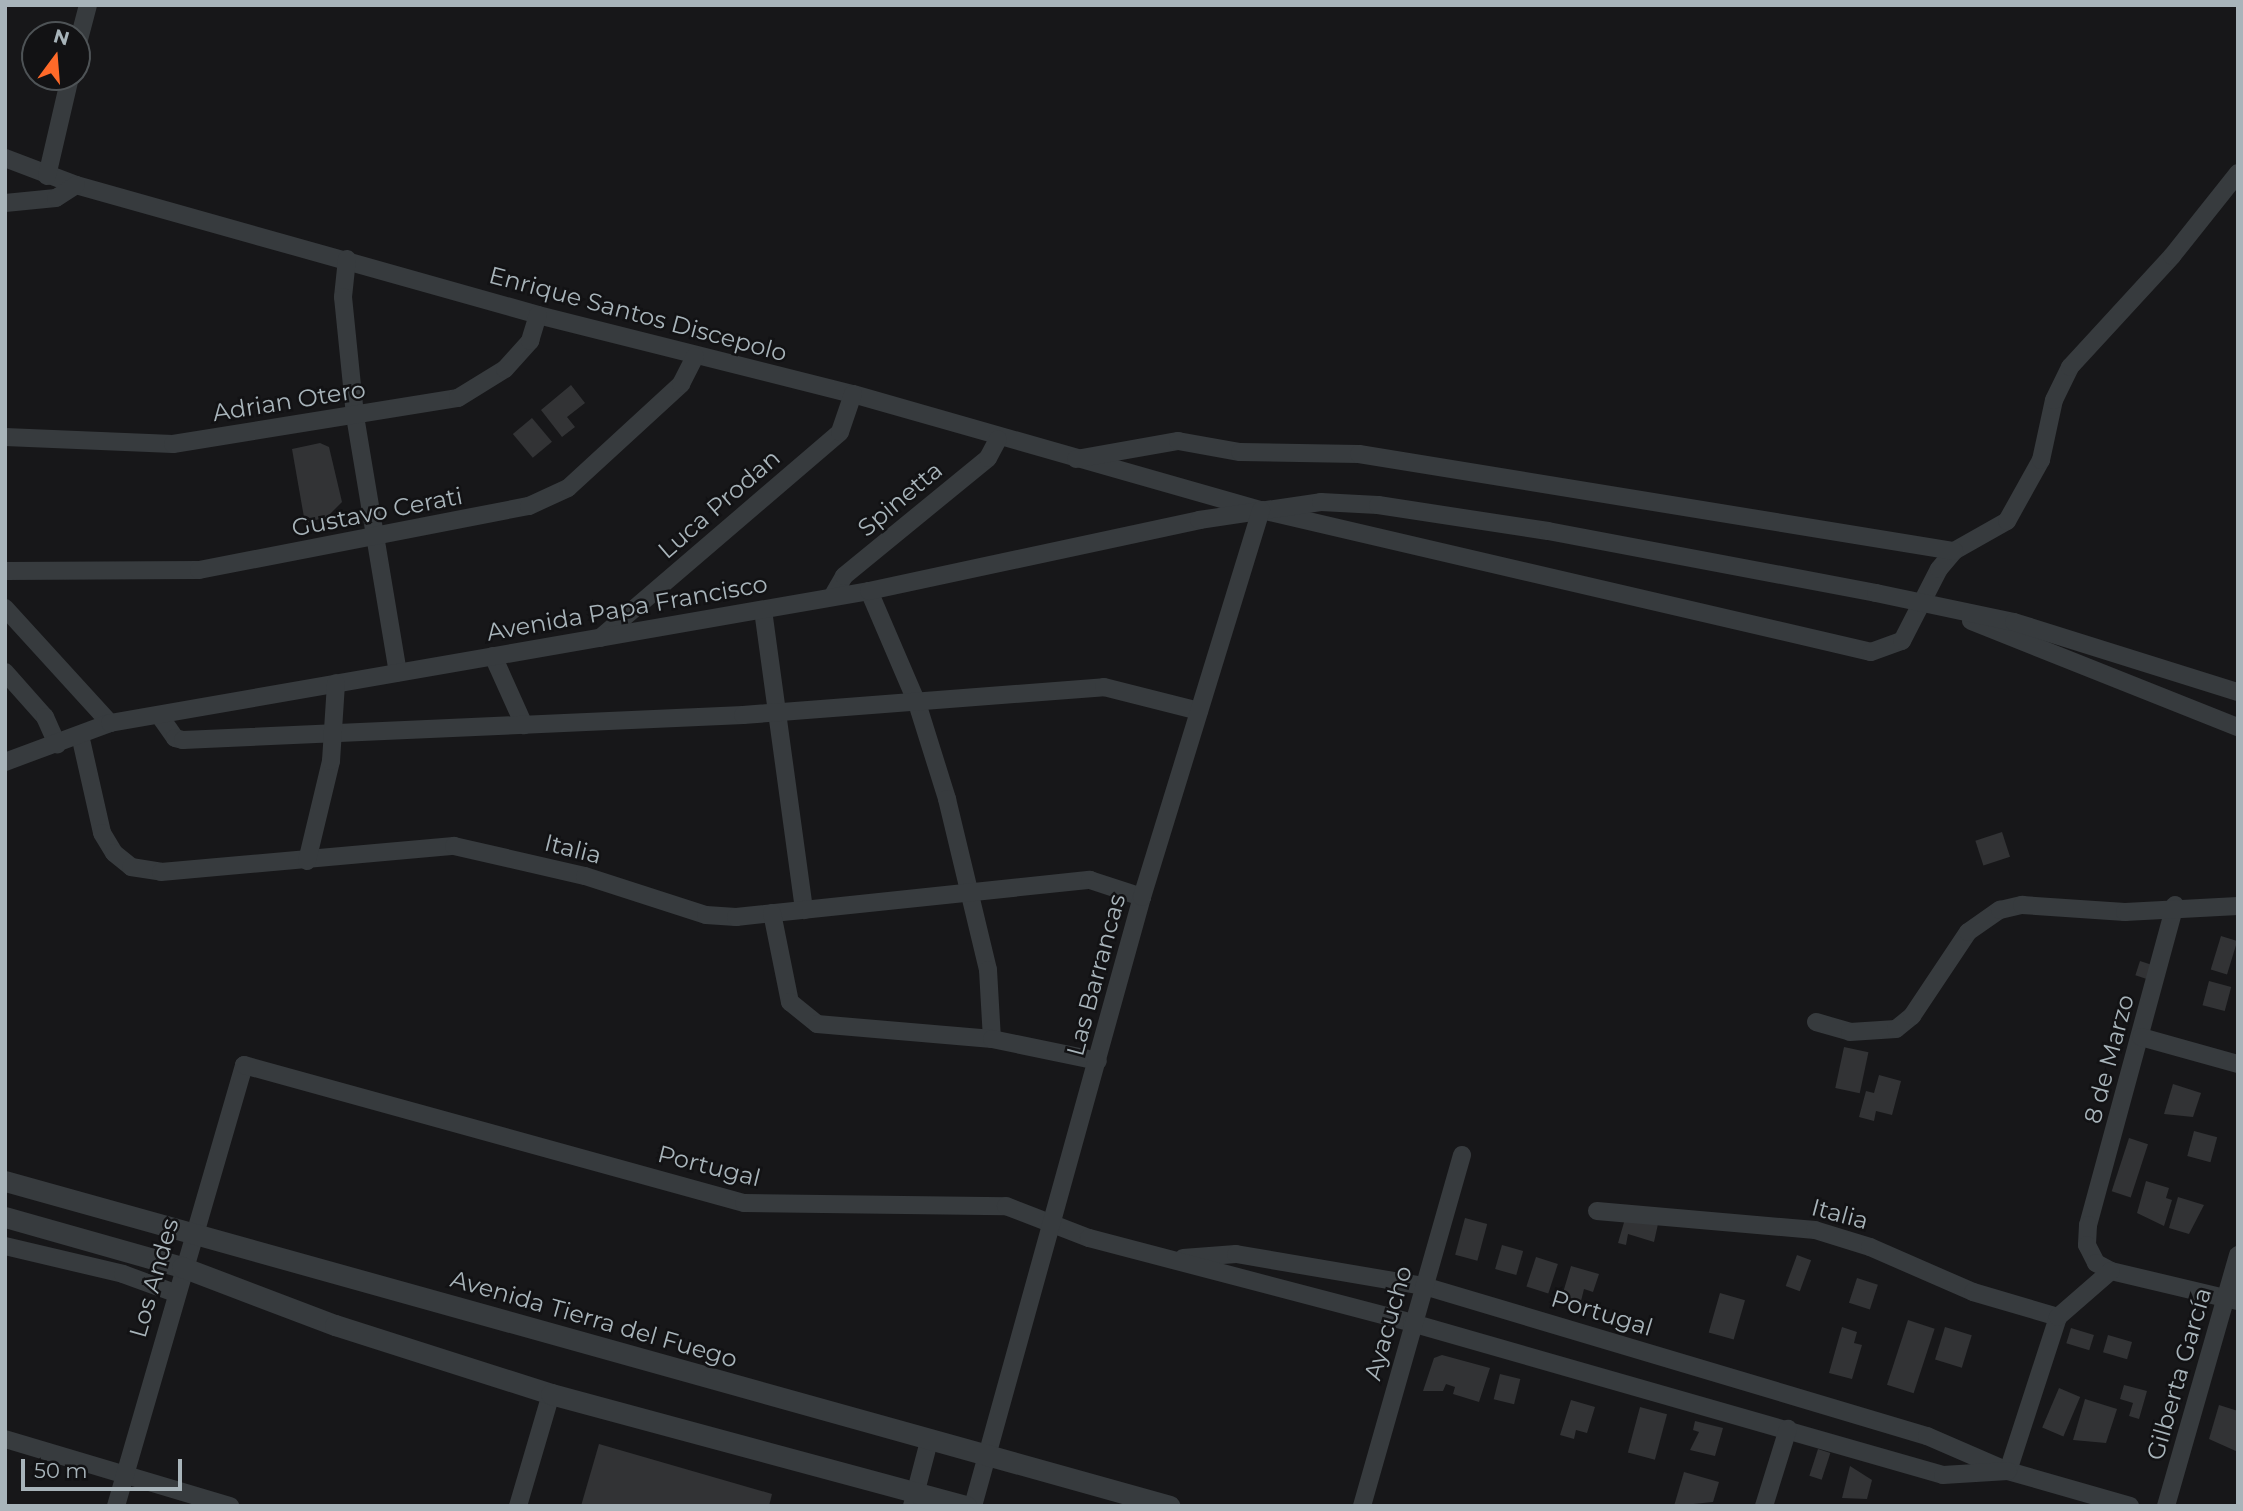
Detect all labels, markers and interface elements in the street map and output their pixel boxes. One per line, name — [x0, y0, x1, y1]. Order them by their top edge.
north arrow — [21, 21, 91, 91]
text: N — [51, 24, 72, 50]
street label: Enrique Santos Discepolo — [486, 260, 790, 368]
street label: Adrian Otero — [211, 375, 367, 427]
street label: Luca Prodan — [652, 443, 786, 565]
street label: Spinetta — [852, 455, 948, 543]
street label: Gustavo Cerati — [289, 481, 465, 543]
street label: Avenida Papa Francisco — [484, 569, 770, 647]
street label: Italia — [542, 828, 604, 870]
street label: Las Barrancas — [1061, 891, 1131, 1059]
street label: 8 de Marzo — [2078, 991, 2140, 1127]
street label: Portugal — [655, 1139, 763, 1193]
street label: Italia — [1808, 1193, 1872, 1235]
street label: Los Andes — [123, 1215, 185, 1341]
street label: Ayacucho — [1358, 1263, 1418, 1383]
street label: Avenida Tierra del Fuego — [447, 1264, 741, 1374]
street label: Portugal — [1548, 1284, 1656, 1342]
street label: Gilberta García — [2141, 1285, 2217, 1463]
scale bar — [24, 1444, 186, 1488]
text: 50 m — [34, 1458, 88, 1483]

